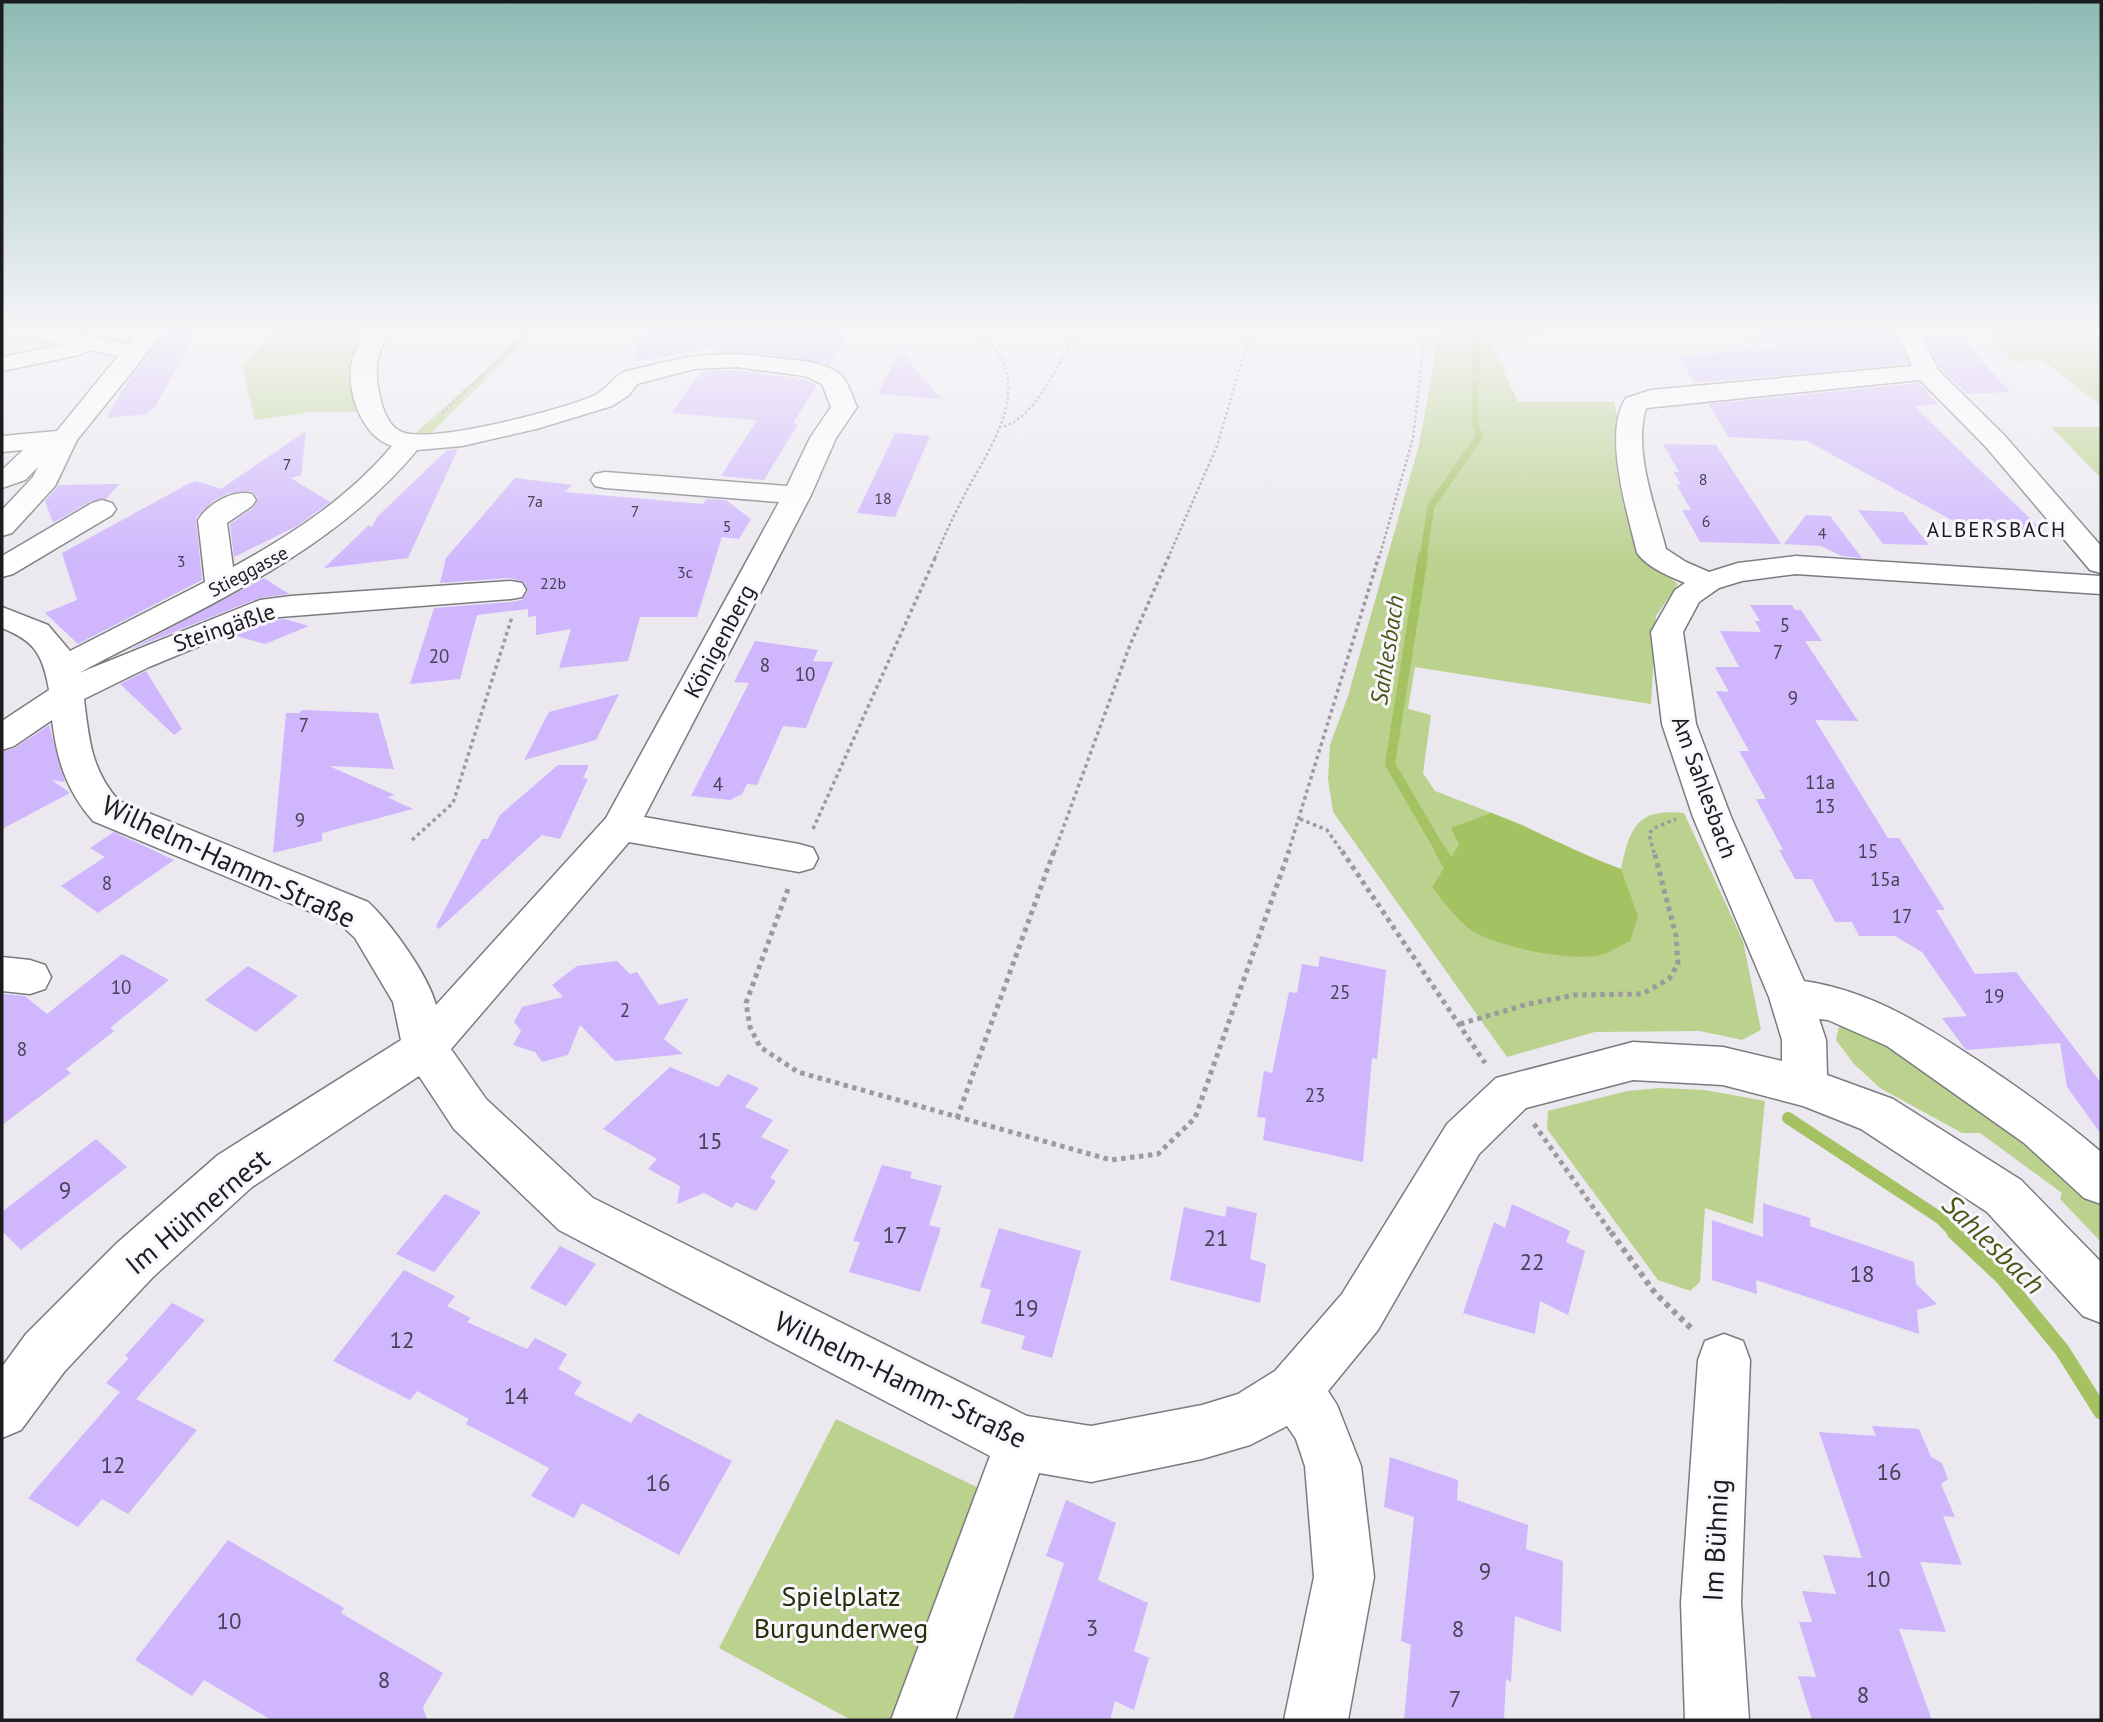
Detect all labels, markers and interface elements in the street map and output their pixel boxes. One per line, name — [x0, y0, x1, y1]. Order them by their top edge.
house number: 7 — [283, 454, 291, 474]
house number: 8 — [1699, 469, 1707, 489]
house number: 18 — [874, 488, 892, 508]
house number: 7a — [527, 491, 543, 511]
house number: 7 — [631, 501, 639, 521]
house number: 6 — [1702, 511, 1710, 531]
house number: 5 — [723, 516, 731, 536]
district label: ALBERSBACH — [1927, 516, 2067, 543]
house number: 4 — [1818, 523, 1827, 543]
street label: Stieggasse — [204, 540, 292, 602]
house number: 3 — [177, 551, 185, 571]
house number: 3c — [677, 562, 693, 582]
house number: 22b — [540, 573, 566, 593]
street label: Königenberg — [677, 579, 761, 703]
water label: Sahlesbach — [1363, 593, 1411, 707]
street label: Steingäßle — [169, 596, 279, 658]
house number: 5 — [1780, 613, 1790, 637]
house number: 7 — [1773, 640, 1783, 664]
house number: 20 — [429, 644, 449, 668]
house number: 8 — [760, 653, 770, 677]
house number: 10 — [795, 662, 815, 686]
house number: 9 — [1788, 686, 1798, 710]
street label: Am Sahlesbach — [1666, 712, 1744, 862]
house number: 7 — [299, 713, 309, 737]
house number: 11a — [1805, 770, 1835, 794]
house number: 4 — [713, 772, 723, 796]
street label: Wilhelm-Hamm-Straße — [96, 786, 362, 936]
house number: 13 — [1815, 794, 1835, 818]
house number: 9 — [295, 808, 305, 832]
house number: 15 — [1858, 839, 1878, 863]
house number: 15a — [1870, 867, 1900, 891]
house number: 8 — [102, 871, 112, 895]
house number: 17 — [1892, 904, 1912, 928]
house number: 10 — [111, 975, 131, 999]
house number: 25 — [1330, 980, 1350, 1004]
house number: 19 — [1984, 984, 2004, 1008]
house number: 2 — [620, 998, 630, 1022]
house number: 8 — [17, 1037, 27, 1061]
house number: 23 — [1305, 1083, 1325, 1107]
house number: 15 — [697, 1126, 723, 1155]
street label: Im Hühnernest — [117, 1139, 277, 1282]
house number: 9 — [59, 1175, 71, 1204]
water label: Sahlesbach — [1935, 1186, 2053, 1302]
house number: 17 — [882, 1220, 908, 1249]
house number: 21 — [1203, 1223, 1229, 1252]
house number: 22 — [1519, 1247, 1545, 1276]
house number: 18 — [1849, 1259, 1875, 1288]
house number: 19 — [1013, 1293, 1039, 1322]
street label: Wilhelm-Hamm-Straße — [769, 1302, 1033, 1456]
house number: 12 — [389, 1325, 415, 1354]
house number: 14 — [503, 1381, 529, 1410]
house number: 12 — [100, 1450, 126, 1479]
house number: 16 — [1876, 1457, 1902, 1486]
house number: 16 — [645, 1468, 671, 1497]
street label: Im Bühnig — [1693, 1478, 1737, 1602]
house number: 9 — [1479, 1556, 1491, 1585]
house number: 10 — [1865, 1564, 1891, 1593]
park label: Spielplatz Burgunderweg — [754, 1577, 928, 1646]
house number: 10 — [216, 1606, 242, 1635]
house number: 3 — [1086, 1613, 1098, 1642]
house number: 8 — [1452, 1614, 1464, 1643]
house number: 8 — [378, 1665, 390, 1694]
house number: 8 — [1857, 1680, 1869, 1709]
house number: 7 — [1449, 1684, 1461, 1713]

